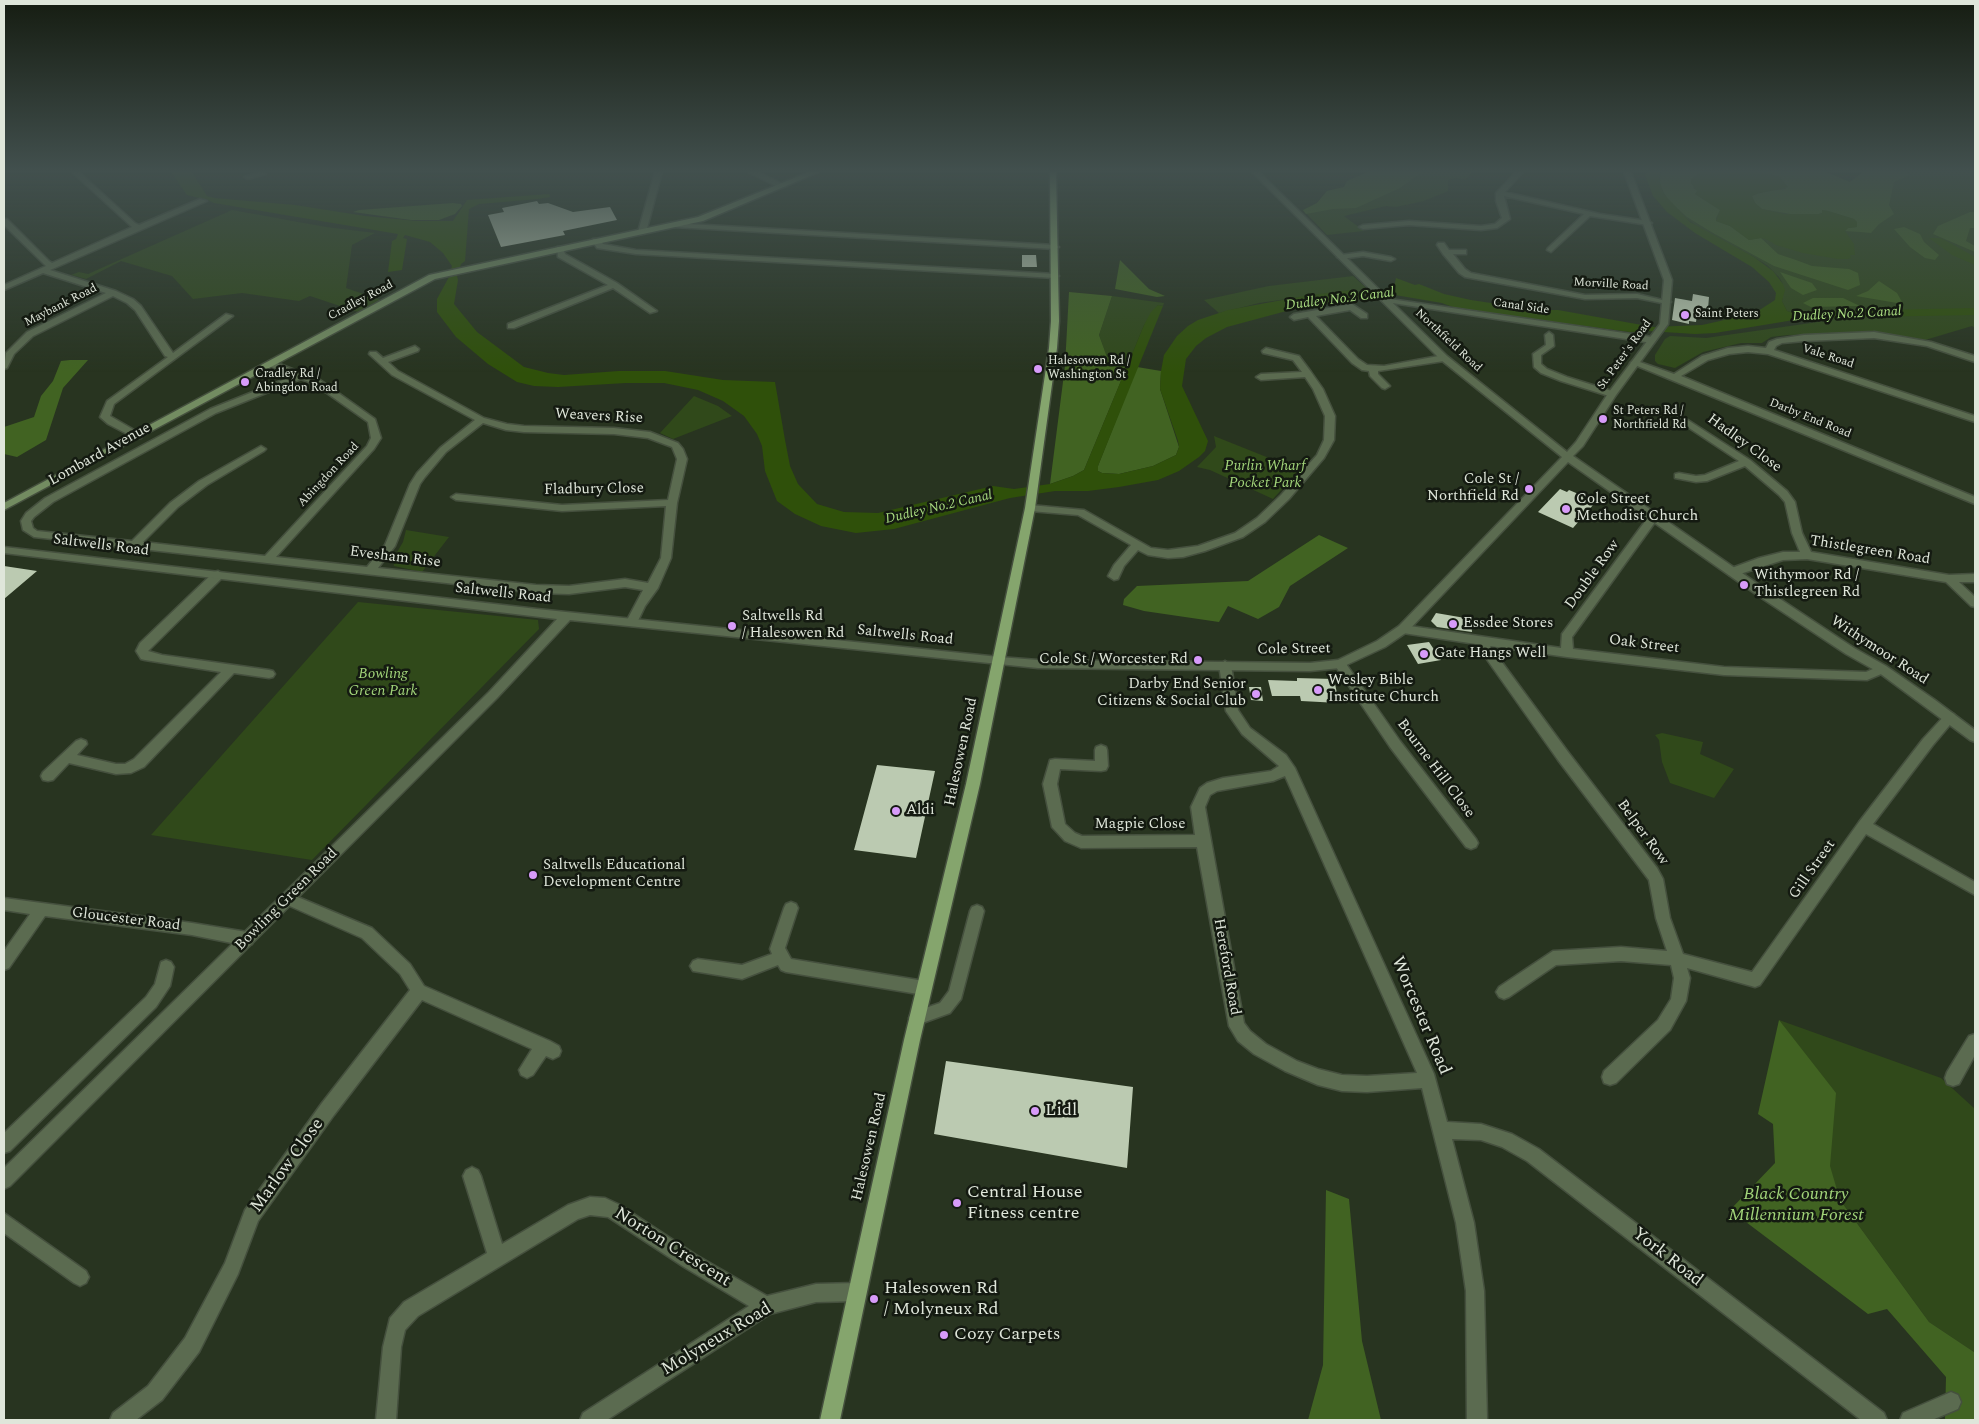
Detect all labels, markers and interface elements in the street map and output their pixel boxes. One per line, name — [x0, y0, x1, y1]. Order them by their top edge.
street label: Morville Road — [1573, 276, 1649, 294]
street label: Cradley Road — [326, 278, 396, 324]
street label: Maybank Road — [22, 282, 100, 330]
water label: Dudley No.2 Canal — [1285, 285, 1395, 315]
street label: Canal Side — [1492, 296, 1550, 318]
water label: Dudley No.2 Canal — [1792, 304, 1902, 326]
street label: Northfield Road — [1412, 306, 1484, 376]
place label: Saint Peters — [1695, 308, 1759, 322]
marker: Saint Peters — [1679, 309, 1691, 321]
street label: St. Peter's Road — [1595, 317, 1655, 393]
street label: Vale Road — [1800, 342, 1856, 372]
place label: Halesowen Rd / Washington St — [1048, 355, 1130, 383]
marker: Halesowen Rd / Washington St — [1032, 363, 1044, 375]
place label: Cradley Rd / Abingdon Road — [255, 368, 338, 396]
marker: Cradley Rd / Abingdon Road — [239, 376, 251, 388]
street label: Darby End Road — [1767, 396, 1853, 442]
place label: St Peters Rd / Northfield Rd — [1613, 405, 1687, 433]
street label: Weavers Rise — [555, 406, 643, 428]
street label: Hadley Close — [1703, 411, 1785, 477]
marker: St Peters Rd / Northfield Rd — [1597, 413, 1609, 425]
street label: Lombard Avenue — [46, 420, 154, 490]
street label: Abingdon Road — [295, 440, 363, 510]
park label: Purlin Wharf Pocket Park — [1224, 458, 1306, 493]
place label: Cole St / Northfield Rd — [1427, 471, 1519, 506]
street label: Fladbury Close — [544, 480, 644, 500]
marker: Cole St / Northfield Rd — [1523, 483, 1535, 495]
water label: Dudley No.2 Canal — [884, 488, 994, 528]
place label: Cole Street Methodist Church — [1576, 491, 1698, 526]
marker: Cole Street Methodist Church — [1560, 503, 1572, 515]
street label: Saltwells Road — [52, 531, 150, 561]
street label: Thistlegreen Road — [1809, 533, 1931, 569]
street label: Double Row — [1562, 537, 1624, 613]
street label: Evesham Rise — [348, 543, 442, 573]
place label: Withymoor Rd / Thistlegreen Rd — [1754, 567, 1860, 602]
marker: Withymoor Rd / Thistlegreen Rd — [1738, 579, 1750, 591]
street label: Saltwells Road — [454, 580, 552, 608]
place label: Saltwells Rd / Halesowen Rd — [742, 608, 844, 643]
street label: Withymoor Road — [1827, 613, 1931, 689]
place label: Essdee Stores — [1463, 615, 1553, 633]
marker: Essdee Stores — [1447, 618, 1459, 630]
marker: Saltwells Rd / Halesowen Rd — [726, 620, 738, 632]
street label: Saltwells Road — [856, 622, 954, 650]
street label: Oak Street — [1608, 632, 1680, 658]
street label: Cole Street — [1257, 640, 1331, 660]
place label: Gate Hangs Well — [1434, 645, 1546, 663]
marker: Gate Hangs Well — [1418, 648, 1430, 660]
place label: Cole St / Worcester Rd — [1039, 651, 1188, 669]
marker: Cole St / Worcester Rd — [1192, 654, 1204, 666]
park label: Bowling Green Park — [348, 666, 418, 701]
place label: Wesley Bible Institute Church — [1328, 672, 1439, 707]
place label: Darby End Senior Citizens & Social Club — [1097, 676, 1246, 711]
marker: Wesley Bible Institute Church — [1312, 684, 1324, 696]
marker: Darby End Senior Citizens & Social Club — [1250, 688, 1262, 700]
street label: Halesowen Road — [942, 696, 982, 808]
street label: Bourne Hill Close — [1392, 716, 1478, 822]
street label: Belper Row — [1612, 797, 1672, 869]
place label: Aldi — [906, 802, 935, 820]
marker: Aldi — [890, 805, 902, 817]
street label: Magpie Close — [1094, 816, 1186, 834]
street label: Gill Street — [1786, 837, 1840, 903]
street label: Bowling Green Road — [232, 845, 342, 955]
place label: Saltwells Educational Development Centre — [543, 857, 685, 892]
marker: Saltwells Educational Development Centre — [527, 869, 539, 881]
street label: Gloucester Road — [71, 904, 181, 936]
street label: Hereford Road — [1209, 917, 1243, 1017]
street label: Worcester Road — [1385, 954, 1455, 1078]
street label: Halesowen Road — [849, 1091, 891, 1203]
place label: Lidl — [1045, 1100, 1077, 1122]
marker: Lidl — [1029, 1105, 1041, 1117]
street label: Marlow Close — [247, 1115, 329, 1217]
place label: Central House Fitness centre — [967, 1182, 1083, 1224]
park label: Black Country Millennium Forest — [1728, 1184, 1864, 1226]
marker: Central House Fitness centre — [951, 1197, 963, 1209]
street label: Norton Crescent — [610, 1204, 734, 1292]
street label: York Road — [1627, 1224, 1707, 1292]
place label: Halesowen Rd / Molyneux Rd — [884, 1278, 999, 1320]
marker: Halesowen Rd / Molyneux Rd — [868, 1293, 880, 1305]
street label: Molyneux Road — [658, 1299, 776, 1381]
place label: Cozy Carpets — [954, 1324, 1061, 1346]
marker: Cozy Carpets — [938, 1329, 950, 1341]

